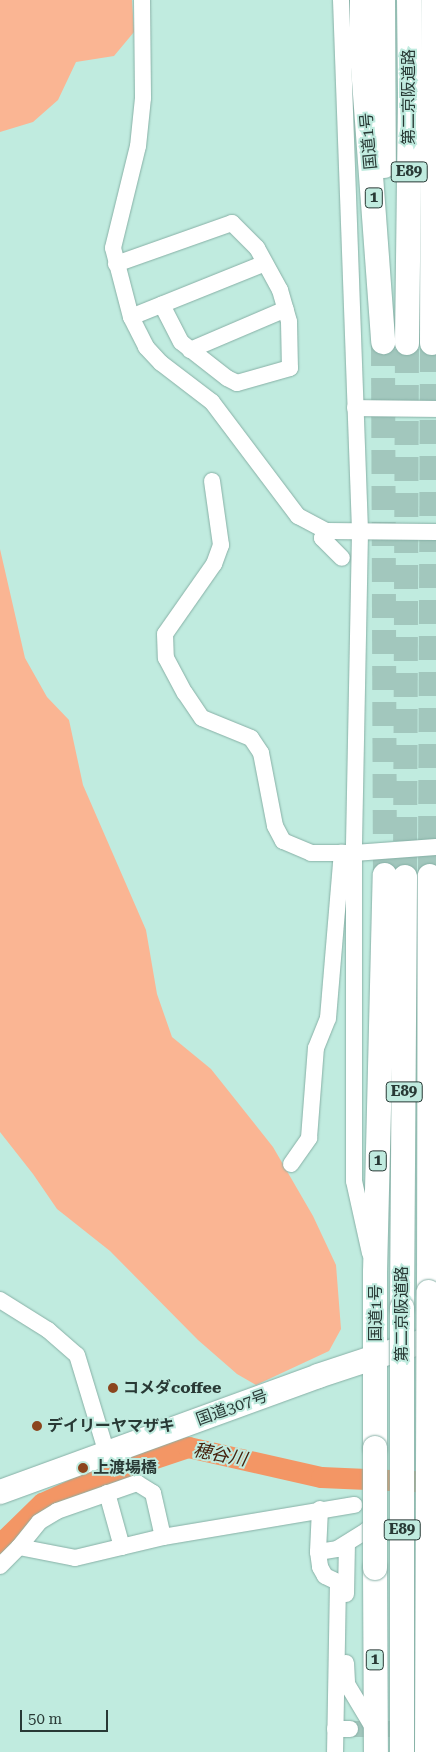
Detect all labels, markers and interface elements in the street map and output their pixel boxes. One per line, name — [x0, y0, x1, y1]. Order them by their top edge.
street label: 第二京阪道路 — [399, 49, 419, 145]
street label: 国道1号 — [357, 112, 381, 170]
road number: E89 — [390, 160, 428, 184]
road number: 1 — [364, 186, 384, 210]
road number: E89 — [385, 1080, 423, 1104]
road number: 1 — [368, 1148, 388, 1174]
street label: 第二京阪道路 — [392, 1266, 412, 1362]
street label: 国道1号 — [366, 1285, 386, 1341]
place label: コメダcoffee — [123, 1378, 221, 1398]
marker: コメダcoffee — [107, 1382, 119, 1394]
street label: 国道307号 — [194, 1386, 270, 1430]
place label: デイリーヤマザキ — [47, 1416, 175, 1436]
marker: デイリーヤマザキ — [31, 1420, 43, 1432]
water label: 穂谷川 — [191, 1439, 249, 1471]
place label: 上渡場橋 — [93, 1458, 157, 1478]
marker: 上渡場橋 — [77, 1462, 89, 1474]
road number: E89 — [383, 1518, 421, 1542]
road number: 1 — [365, 1648, 385, 1672]
scale bar — [22, 1700, 110, 1732]
text: 50 m — [28, 1710, 62, 1728]

